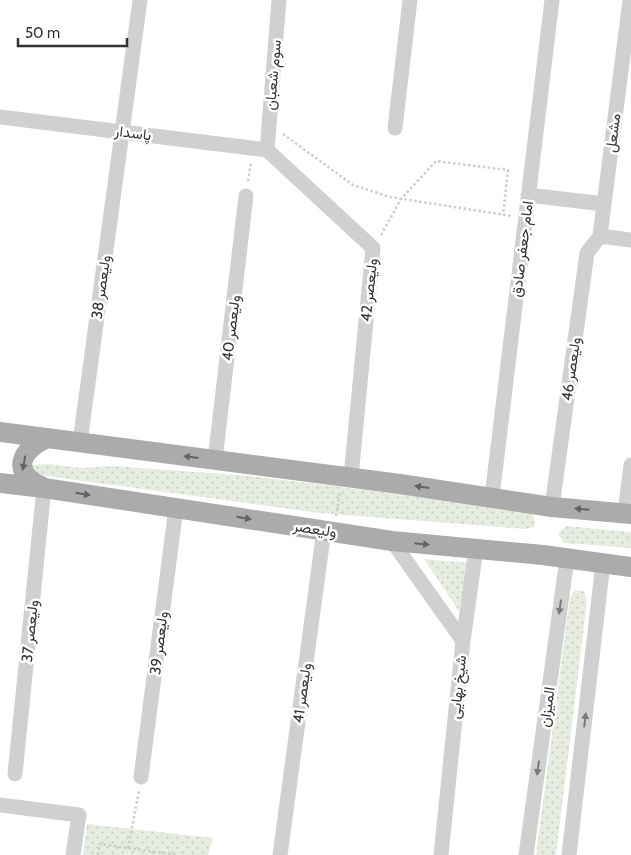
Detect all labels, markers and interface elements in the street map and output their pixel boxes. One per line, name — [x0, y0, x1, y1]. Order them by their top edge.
scale bar — [18, 15, 126, 47]
text: 50 m — [25, 24, 60, 42]
street label: سوم شعبان — [261, 39, 286, 111]
street label: مشعل — [602, 112, 624, 154]
street label: پاسدار — [112, 122, 152, 145]
street label: امام جعفر صادق — [507, 200, 538, 298]
street label: ولیعصر 38 — [88, 254, 114, 320]
street label: ولیعصر 42 — [357, 257, 381, 323]
street label: ولیعصر 40 — [218, 294, 244, 362]
street label: ولیعصر 46 — [558, 336, 584, 402]
one-way arrow — [183, 452, 199, 460]
one-way arrow — [20, 455, 28, 471]
one-way arrow — [413, 482, 429, 490]
one-way arrow — [75, 490, 91, 498]
one-way arrow — [574, 505, 590, 513]
one-way arrow — [236, 514, 252, 522]
street label: ولیعصر — [291, 517, 338, 541]
one-way arrow — [414, 540, 430, 548]
street label: ولیعصر 37 — [18, 599, 42, 663]
one-way arrow — [556, 599, 564, 615]
street label: ولیعصر 39 — [146, 610, 172, 676]
street label: شیخ بهایی — [446, 654, 472, 720]
street label: ولیعصر 41 — [289, 662, 315, 724]
street label: المیزان — [535, 686, 559, 728]
one-way arrow — [581, 711, 589, 727]
one-way arrow — [534, 760, 542, 776]

